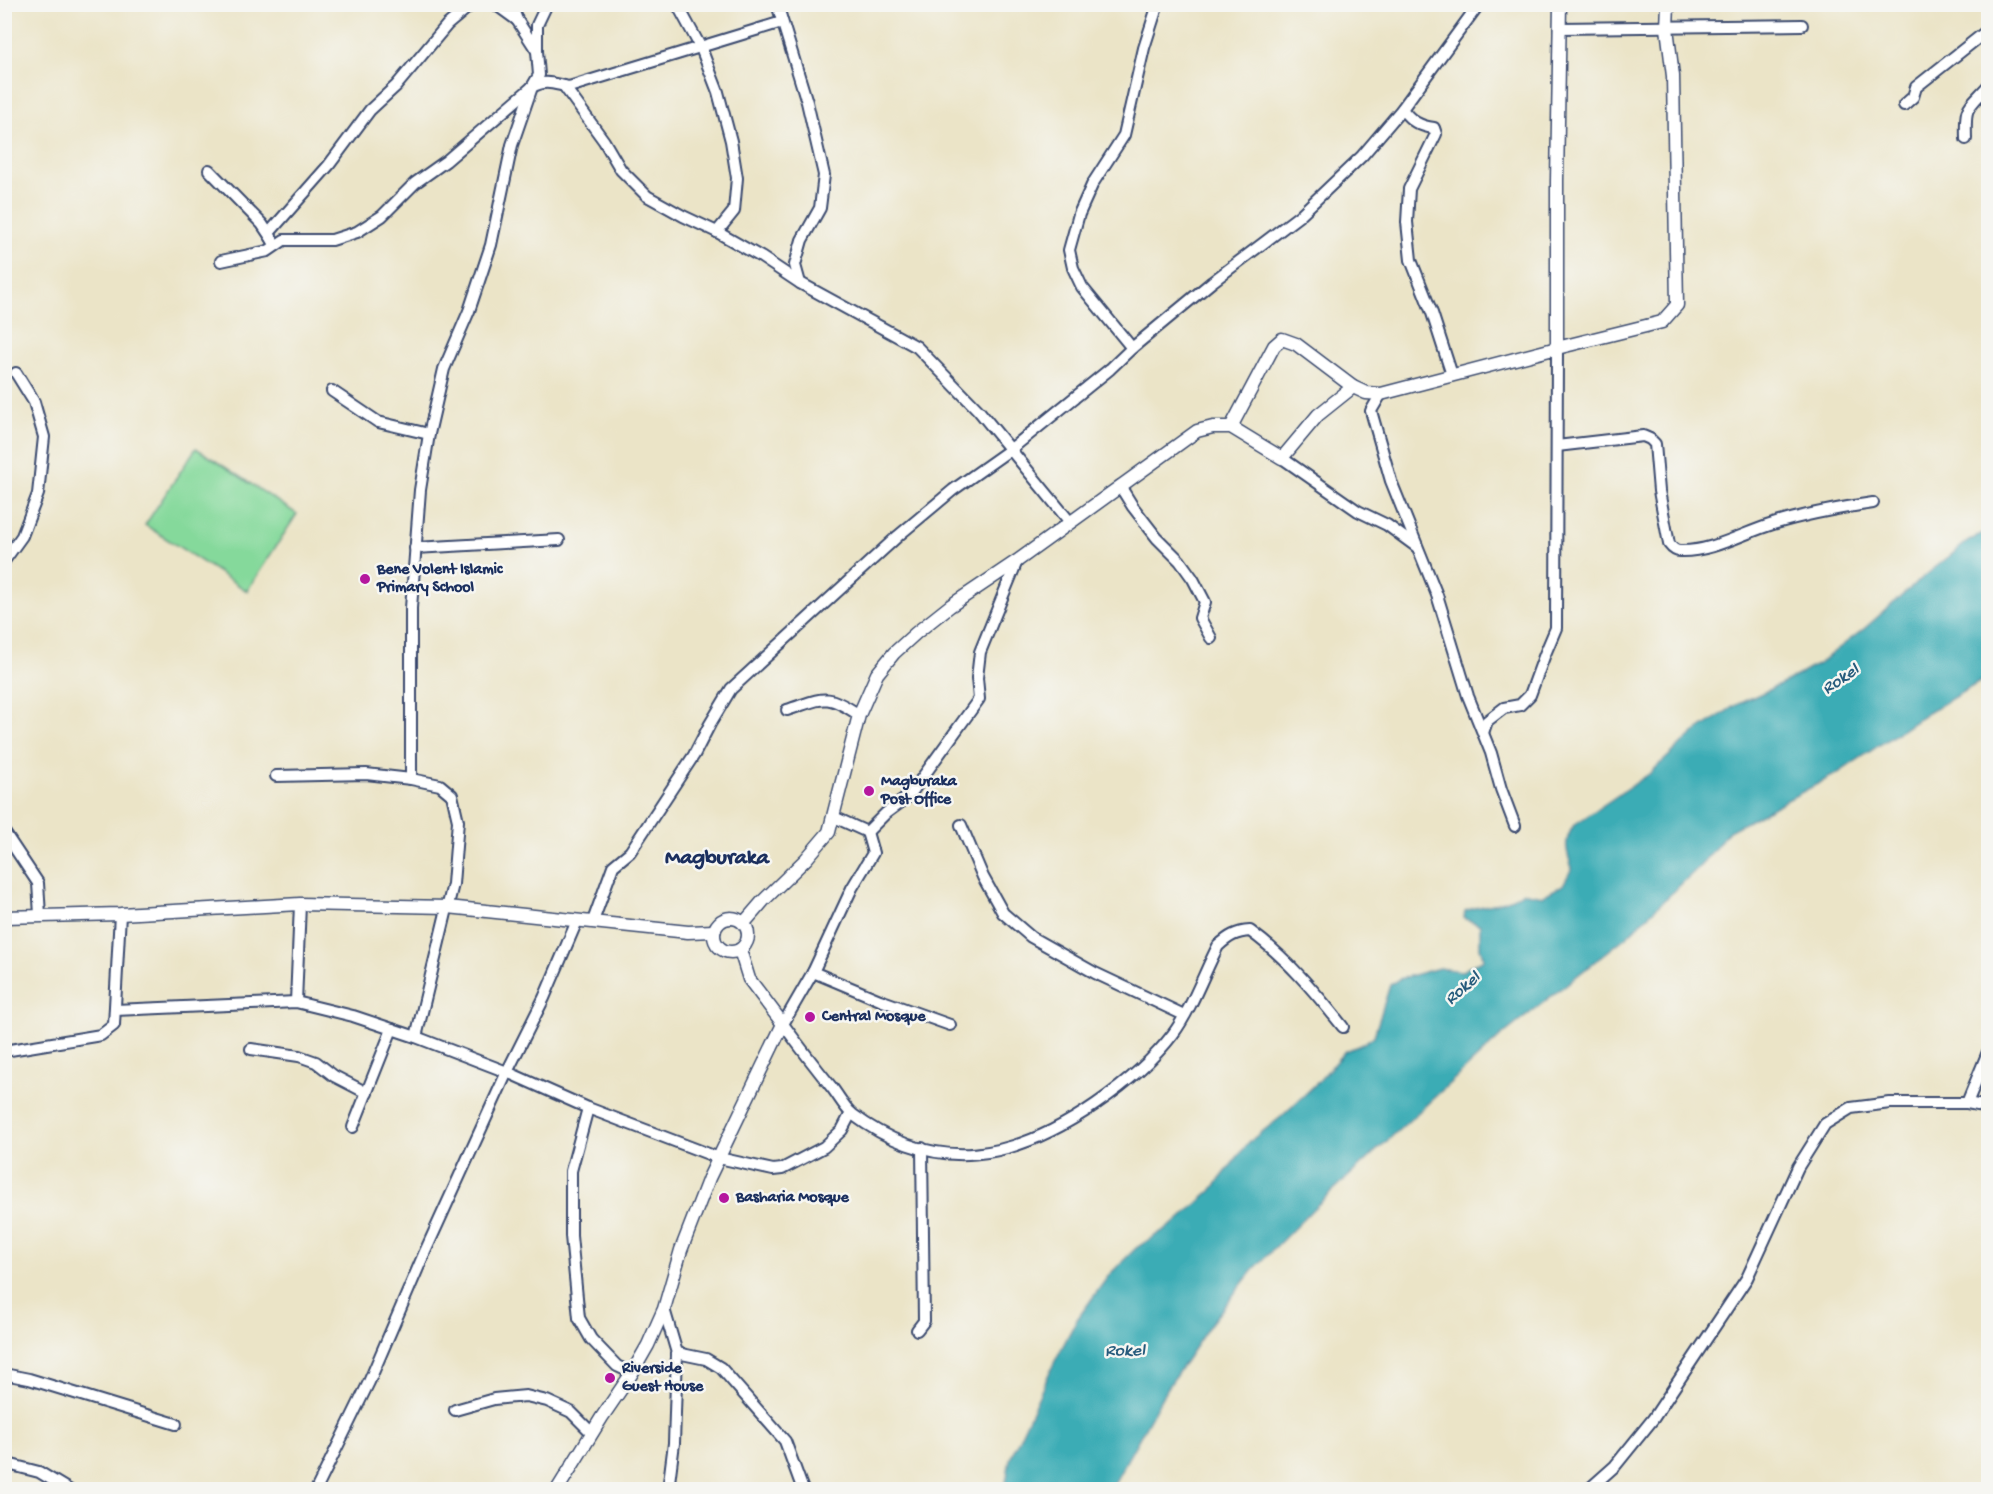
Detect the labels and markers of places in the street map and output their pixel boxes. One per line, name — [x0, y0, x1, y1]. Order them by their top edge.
place label: Bene Volent Islamic Primary School — [376, 561, 504, 598]
marker: Bene Volent Islamic Primary School — [358, 572, 372, 586]
place label: Magburaka Post Office — [880, 773, 958, 810]
marker: Magburaka Post Office — [862, 784, 876, 798]
place label: Central Mosque — [821, 1008, 926, 1027]
marker: Central Mosque — [803, 1010, 817, 1024]
place label: Basharia Mosque — [735, 1189, 850, 1208]
marker: Basharia Mosque — [717, 1191, 731, 1205]
place label: Riverside Guest House — [621, 1360, 704, 1397]
marker: Riverside Guest House — [603, 1371, 617, 1385]

